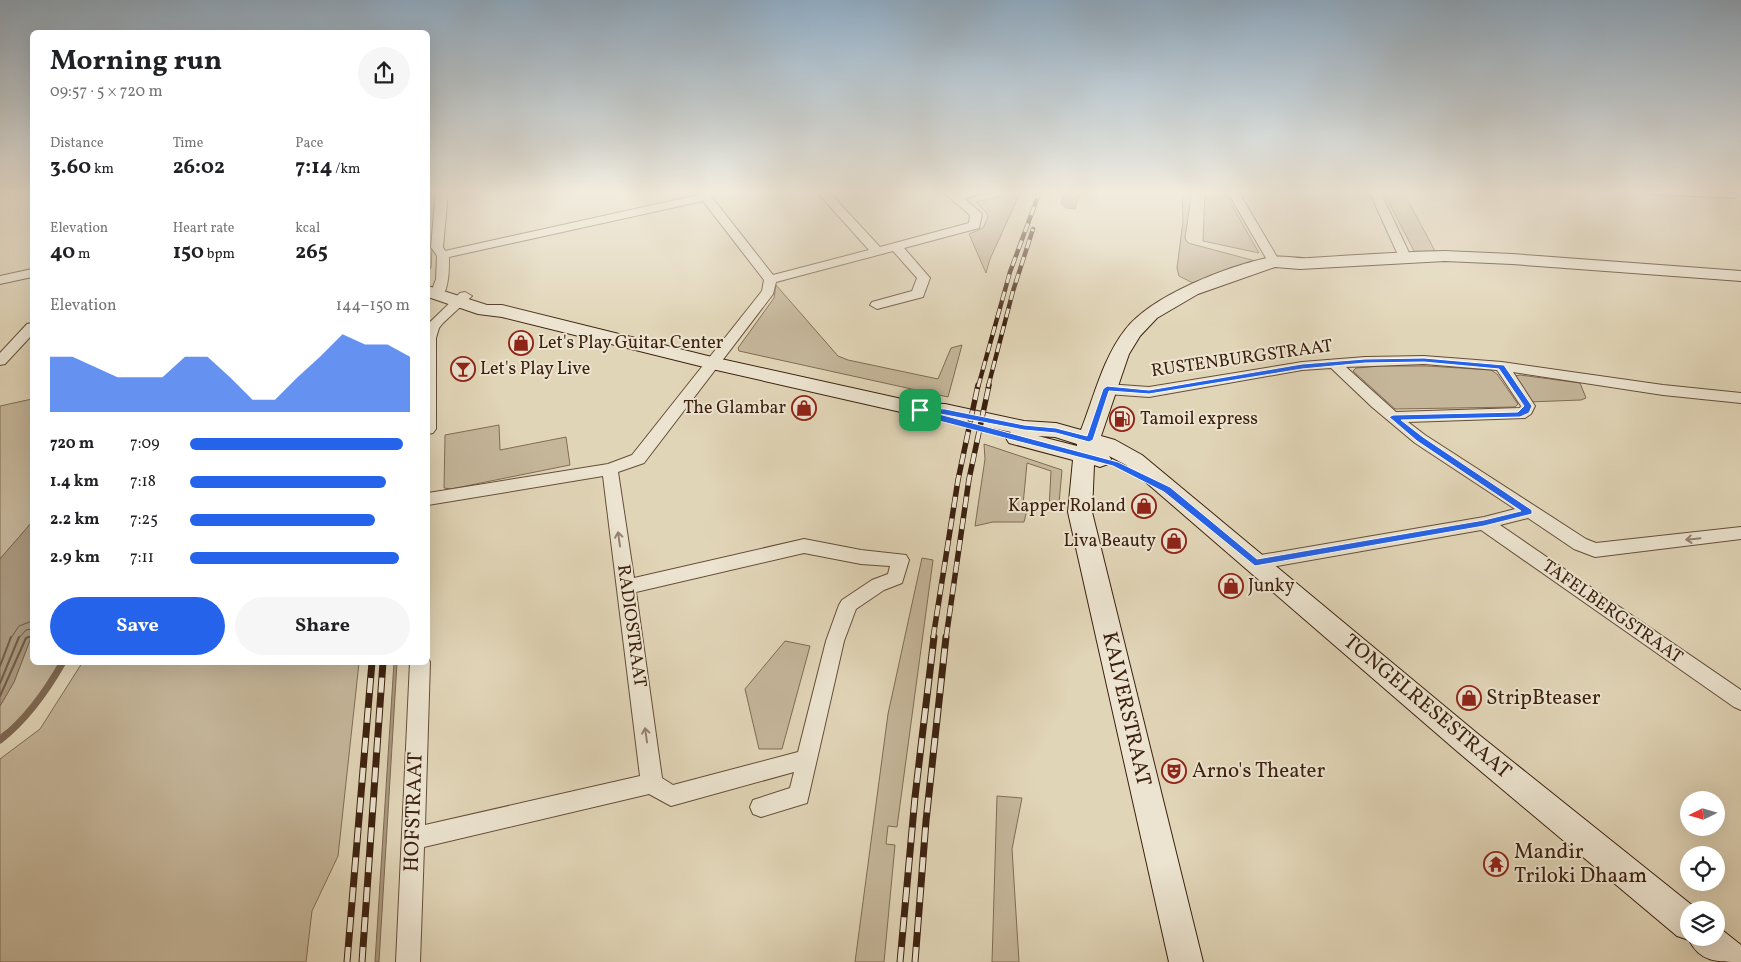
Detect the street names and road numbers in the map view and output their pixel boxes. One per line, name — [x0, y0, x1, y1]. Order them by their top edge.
street label: RUSTENBURGSTRAAT — [1150, 334, 1335, 384]
street label: TAFELBERGSTRAAT — [1537, 554, 1688, 670]
street label: RADIOSTRAAT — [610, 563, 652, 690]
street label: TONGELRESESTRAAT — [1337, 628, 1517, 786]
street label: KALVERSTRAAT — [1094, 629, 1158, 789]
street label: HOFSTRAAT — [397, 751, 431, 873]

